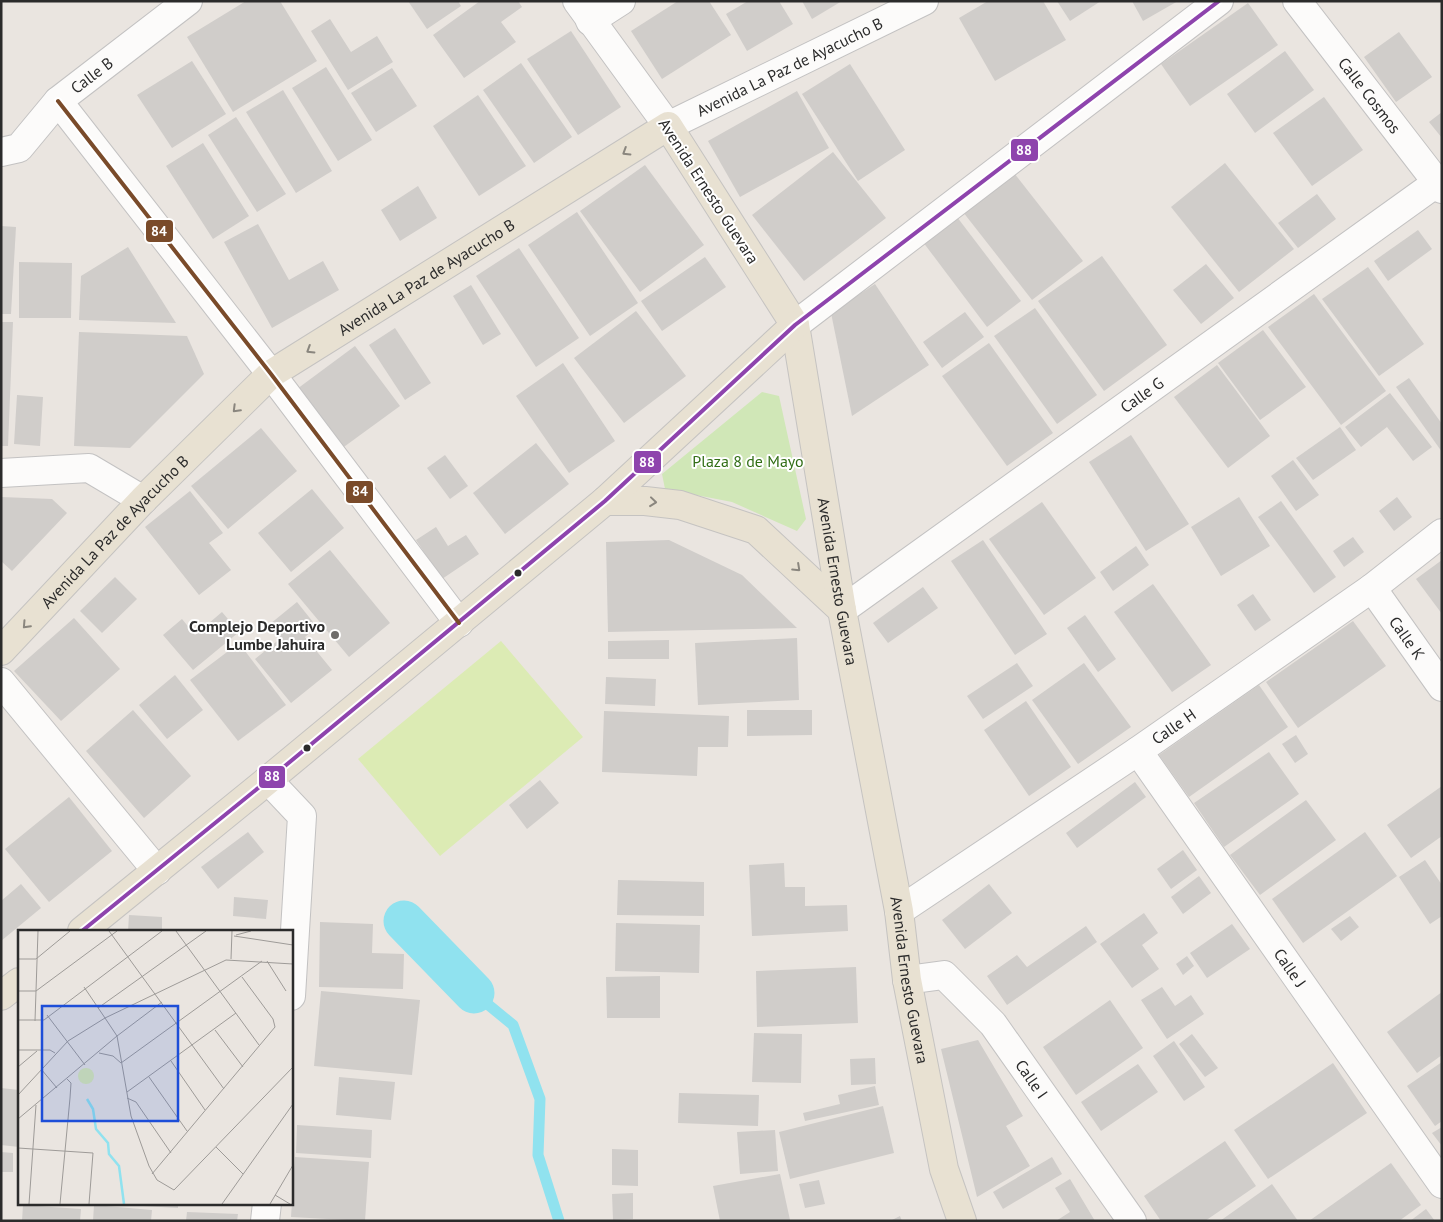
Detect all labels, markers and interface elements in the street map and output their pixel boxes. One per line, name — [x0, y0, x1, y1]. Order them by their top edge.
street label: Avenida La Paz de Ayacucho B — [693, 13, 886, 120]
street label: Calle B — [67, 53, 117, 98]
street label: Calle Cosmos — [1334, 53, 1405, 138]
street label: Avenida Ernesto Guevara — [655, 115, 763, 267]
line badge: 88 — [1010, 138, 1039, 162]
text: 88 — [1016, 141, 1032, 159]
one-way arrow — [623, 146, 632, 156]
street label: Avenida La Paz de Ayacucho B — [334, 214, 518, 340]
line badge: 84 — [145, 219, 174, 243]
text: 84 — [151, 222, 167, 240]
one-way arrow — [307, 343, 316, 353]
street label: Calle G — [1116, 372, 1167, 417]
one-way arrow — [233, 403, 242, 412]
line badge: 88 — [633, 450, 662, 474]
street label: Avenida La Paz de Ayacucho B — [37, 451, 193, 612]
park label: Plaza 8 de Mayo — [692, 451, 804, 471]
text: 88 — [639, 453, 655, 471]
line badge: 84 — [345, 480, 374, 504]
text: 84 — [352, 482, 368, 500]
one-way arrow — [650, 496, 658, 507]
street label: Avenida Ernesto Guevara — [814, 496, 862, 667]
one-way arrow — [791, 562, 800, 571]
unlabelled marker — [513, 568, 523, 578]
street label: Calle K — [1385, 612, 1429, 664]
place label: Complejo Deportivo Lumbe Jahuira — [189, 616, 325, 654]
one-way arrow — [23, 620, 32, 629]
marker: Complejo Deportivo Lumbe Jahuira — [329, 629, 341, 641]
street label: Calle H — [1148, 704, 1200, 749]
unlabelled marker — [302, 743, 312, 753]
line badge: 88 — [258, 765, 286, 789]
text: 88 — [264, 767, 280, 785]
street label: Avenida Ernesto Guevara — [886, 894, 933, 1065]
inset map — [18, 930, 292, 1204]
street label: Calle J — [1270, 944, 1311, 991]
street label: Calle I — [1011, 1056, 1052, 1102]

